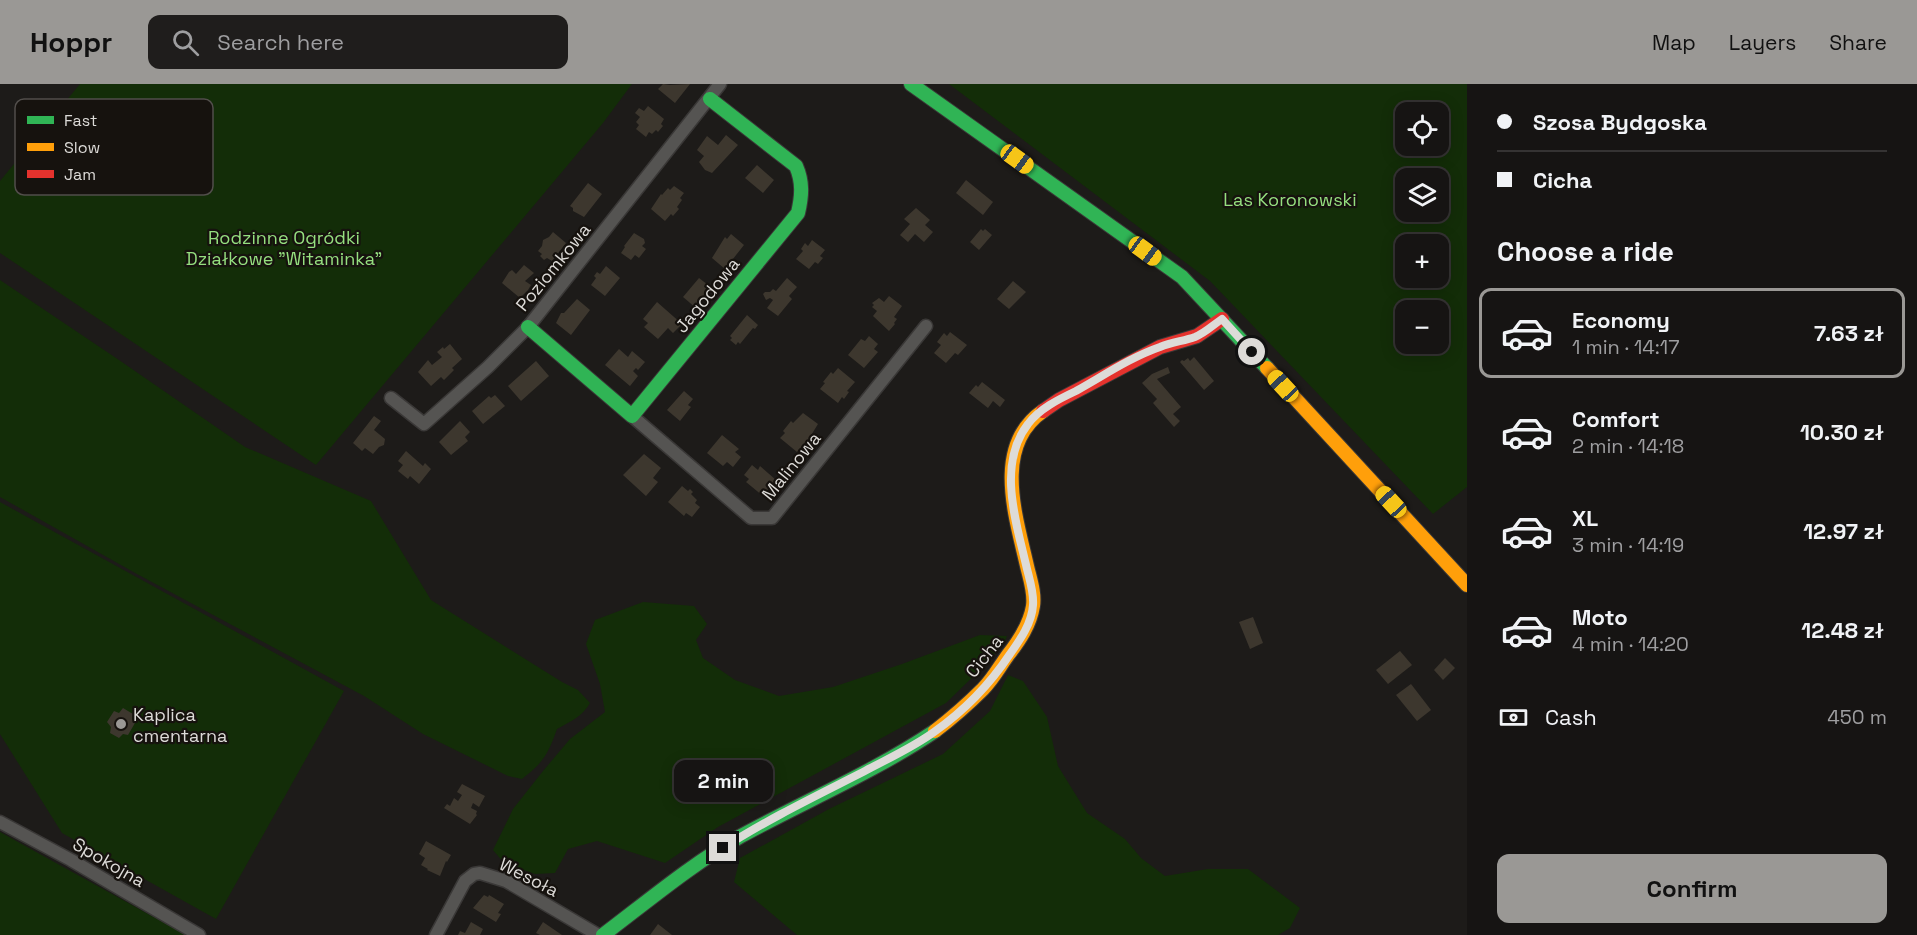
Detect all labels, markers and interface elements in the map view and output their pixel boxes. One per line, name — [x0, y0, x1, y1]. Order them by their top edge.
search box — [148, 15, 568, 69]
text: Hoppr — [30, 24, 112, 60]
icon: search — [169, 26, 202, 59]
text: Search here — [217, 28, 344, 56]
text: Map — [1652, 29, 1696, 56]
text: Layers — [1729, 29, 1796, 56]
text: Share — [1829, 29, 1887, 56]
legend — [15, 99, 213, 195]
map controls — [1395, 102, 1449, 354]
button: locate — [1395, 102, 1449, 156]
text: Szosa Bydgoska — [1533, 108, 1707, 136]
text: Fast — [64, 110, 97, 131]
text: Slow — [64, 137, 100, 158]
car — [997, 141, 1037, 177]
text: Jam — [64, 164, 96, 185]
text: Cicha — [1533, 166, 1592, 194]
button: layers — [1395, 168, 1449, 222]
park label: Las Koronowski — [1223, 188, 1357, 211]
street label: Poziomkowa — [511, 218, 595, 316]
park label: Rodzinne Ogródki Działkowe "Witaminka" — [186, 226, 382, 270]
car — [1125, 233, 1165, 269]
button: + — [1395, 234, 1449, 288]
text: Choose a ride — [1497, 234, 1674, 269]
street label: Jagodowa — [670, 253, 744, 337]
button: − — [1395, 300, 1449, 354]
icon: car — [1500, 306, 1554, 360]
text: Economy — [1572, 306, 1670, 334]
text: 7.63 zł — [1814, 319, 1884, 347]
text: 1 min · 14:17 — [1572, 334, 1679, 360]
route start — [1238, 338, 1265, 365]
car — [1264, 367, 1302, 405]
icon: car — [1500, 405, 1554, 459]
text: Comfort — [1572, 405, 1660, 433]
text: 10.30 zł — [1800, 418, 1884, 446]
street label: Malinowa — [756, 427, 826, 505]
text: 2 min · 14:18 — [1572, 433, 1684, 459]
car — [1372, 483, 1410, 521]
icon: car — [1500, 504, 1554, 558]
text: XL — [1572, 504, 1598, 532]
text: 12.97 zł — [1803, 517, 1884, 545]
text: 3 min · 14:19 — [1572, 532, 1684, 558]
icon: car — [1500, 603, 1554, 657]
text: Moto — [1572, 603, 1628, 631]
text: 12.48 zł — [1801, 616, 1884, 644]
street label: Cicha — [960, 630, 1008, 682]
text: 4 min · 14:20 — [1572, 631, 1689, 657]
icon: cash — [1497, 701, 1530, 734]
place label: Kaplica cmentarna — [133, 703, 227, 747]
text: Cash — [1545, 703, 1597, 731]
text: 450 m — [1827, 704, 1887, 730]
marker: Kaplica cmentarna — [114, 717, 128, 731]
callout: 2 min — [674, 761, 772, 803]
text: 2 min — [698, 768, 749, 794]
street label: Spokojna — [69, 832, 149, 892]
route end — [709, 834, 736, 861]
street label: Wesoła — [495, 852, 563, 902]
button: Confirm — [1497, 854, 1887, 923]

